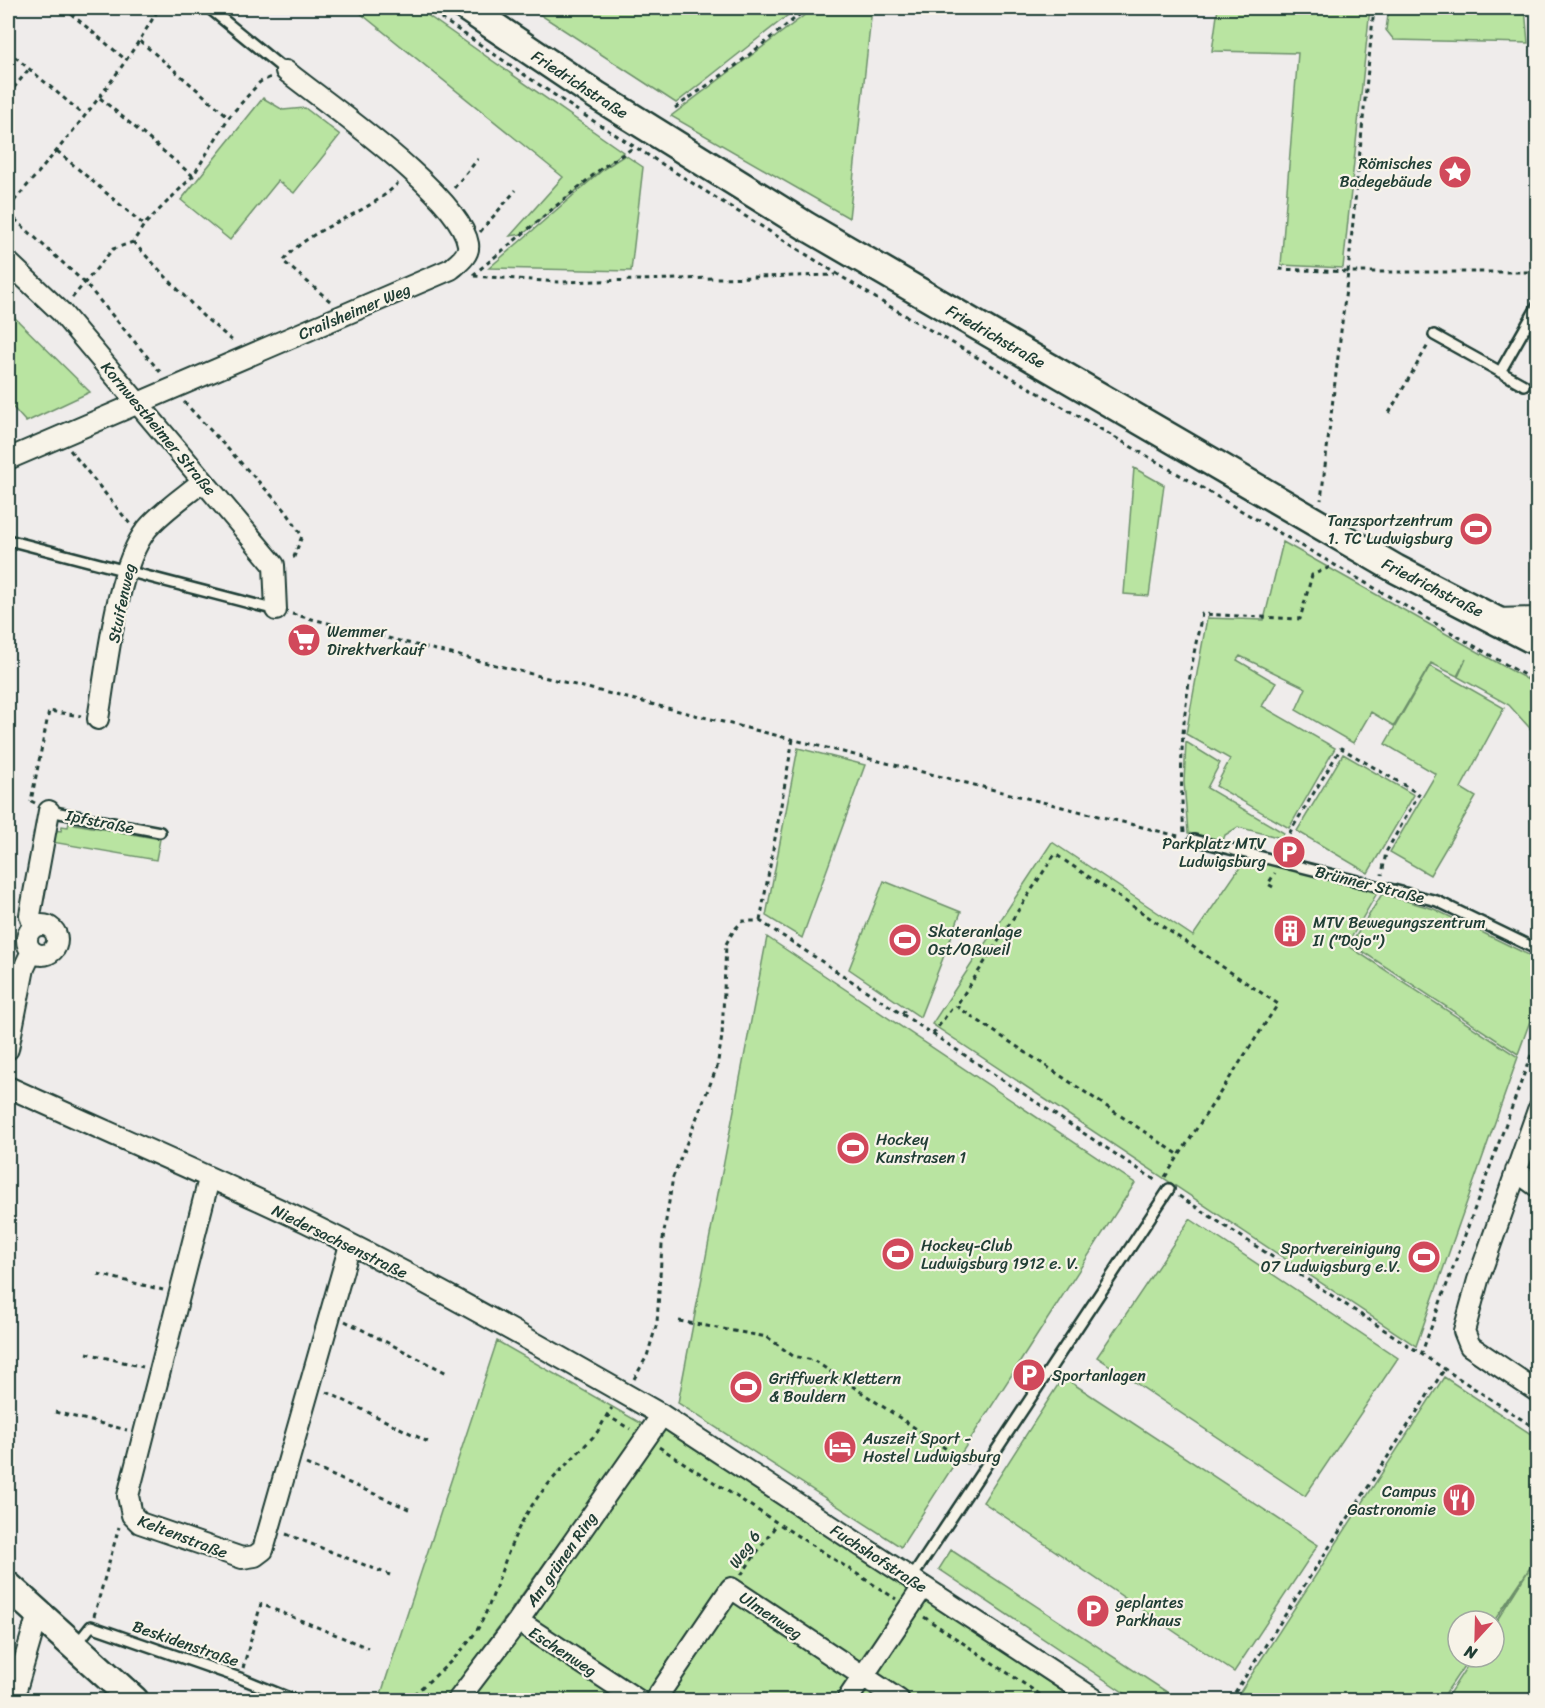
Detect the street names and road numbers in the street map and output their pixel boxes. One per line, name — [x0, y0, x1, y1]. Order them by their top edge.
street label: Friedrichstraße — [525, 42, 634, 127]
street label: Crailsheimer Weg — [293, 275, 415, 348]
street label: Friedrichstraße — [940, 296, 1051, 377]
street label: Kornwestheimer Straße — [93, 354, 224, 502]
street label: Friedrichstraße — [1377, 549, 1489, 626]
street label: Stuifenweg — [99, 561, 144, 646]
street label: Ipfstraße — [62, 800, 137, 842]
street label: Brünner Straße — [1312, 857, 1428, 912]
street label: Niedersachsenstraße — [267, 1196, 413, 1287]
street label: Keltenstraße — [133, 1506, 232, 1567]
street label: Am grünen Ring — [517, 1506, 605, 1614]
street label: Fuchshofstraße — [824, 1516, 933, 1601]
street label: Weg 6 — [721, 1524, 768, 1575]
street label: Ulmenweg — [733, 1583, 809, 1647]
street label: Beskidenstraße — [129, 1612, 243, 1675]
street label: Eschenweg — [523, 1618, 603, 1685]

